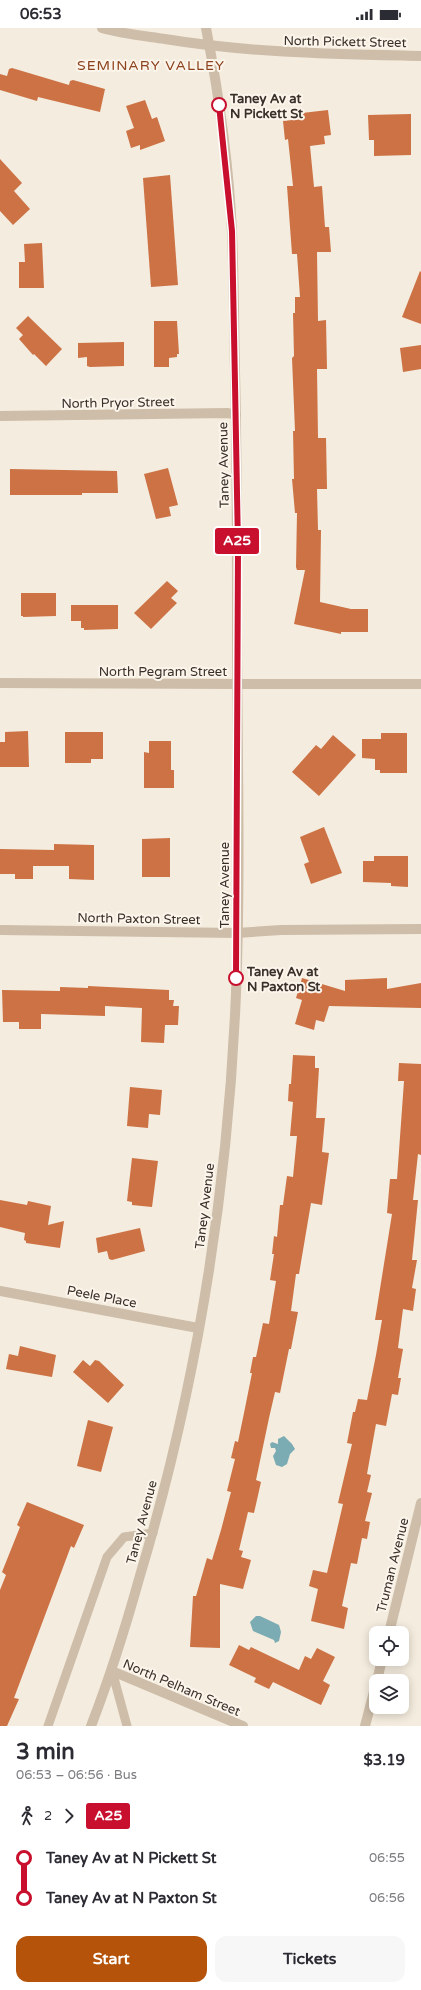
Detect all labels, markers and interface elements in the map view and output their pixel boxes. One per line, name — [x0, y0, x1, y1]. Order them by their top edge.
text: 06:53 — [20, 5, 62, 23]
street label: North Pickett Street — [283, 33, 407, 51]
district label: SEMINARY VALLEY — [77, 57, 225, 74]
place label: Taney Av at N Pickett St — [229, 91, 303, 122]
marker: Taney Av at N Pickett St — [211, 97, 227, 113]
street label: North Pryor Street — [61, 394, 175, 412]
street label: Taney Avenue — [215, 422, 233, 508]
line badge: A25 — [214, 528, 260, 554]
text: A25 — [223, 532, 251, 549]
street label: North Pegram Street — [99, 664, 227, 680]
street label: Taney Avenue — [217, 842, 233, 928]
street label: North Paxton Street — [77, 910, 201, 928]
place label: Taney Av at N Paxton St — [246, 964, 320, 995]
marker: Taney Av at N Paxton St — [228, 970, 244, 986]
street label: Taney Avenue — [192, 1162, 218, 1250]
street label: Peele Place — [66, 1282, 138, 1312]
street label: Taney Avenue — [123, 1479, 161, 1566]
street label: Truman Avenue — [373, 1516, 412, 1614]
map controls — [369, 1626, 409, 1714]
button: locate — [369, 1626, 409, 1666]
street label: North Pelham Street — [120, 1656, 243, 1720]
button: layers — [369, 1674, 409, 1714]
text: 3 min — [16, 1739, 75, 1765]
text: $3.19 — [364, 1751, 405, 1769]
text: 06:53 – 06:56 · Bus — [16, 1767, 137, 1783]
icon: walk — [16, 1805, 38, 1827]
icon: forward — [58, 1805, 80, 1827]
text: A25 — [94, 1807, 122, 1824]
text: 2 — [44, 1808, 52, 1824]
text: Taney Av at N Pickett St — [46, 1849, 216, 1867]
text: 06:55 — [369, 1850, 405, 1866]
text: Taney Av at N Paxton St — [46, 1889, 217, 1907]
text: 06:56 — [369, 1890, 405, 1906]
button: Start — [16, 1936, 207, 1982]
button: Tickets — [215, 1936, 405, 1982]

